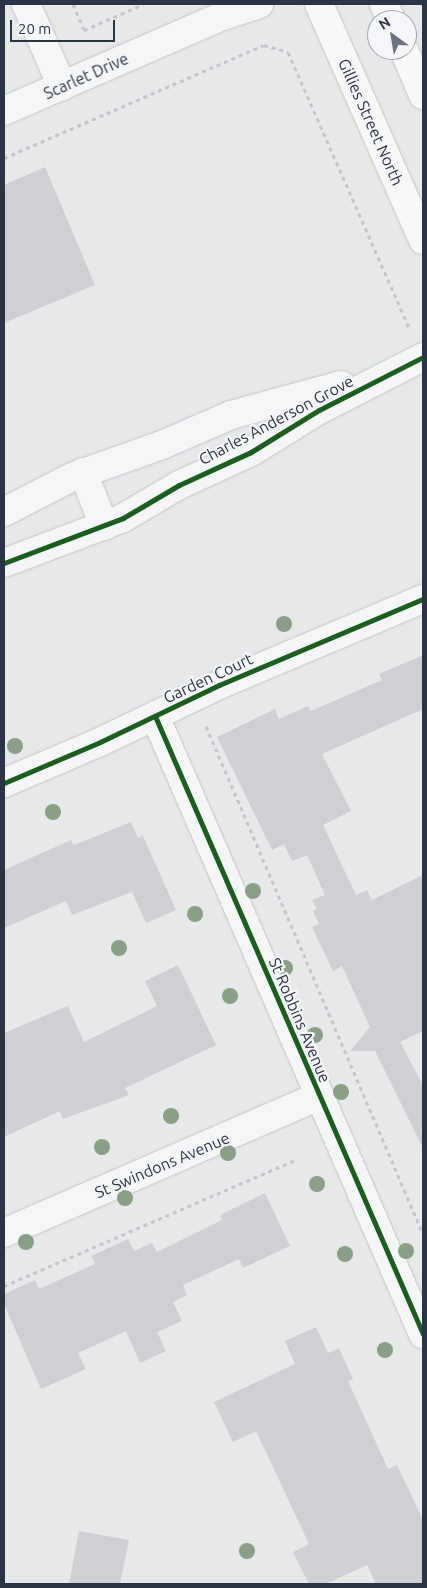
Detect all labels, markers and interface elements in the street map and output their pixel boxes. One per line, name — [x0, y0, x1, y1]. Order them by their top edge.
scale bar — [12, 10, 118, 42]
north arrow — [367, 10, 417, 60]
text: N — [376, 14, 393, 33]
text: 20 m — [18, 20, 51, 37]
street label: Scarlet Drive — [41, 49, 131, 103]
street label: Gillies Street North — [334, 56, 408, 188]
street label: Charles Anderson Grove — [195, 371, 357, 469]
street label: Garden Court — [160, 649, 256, 707]
street label: St Robbins Avenue — [265, 955, 335, 1085]
street label: St Swindons Avenue — [92, 1128, 232, 1202]

